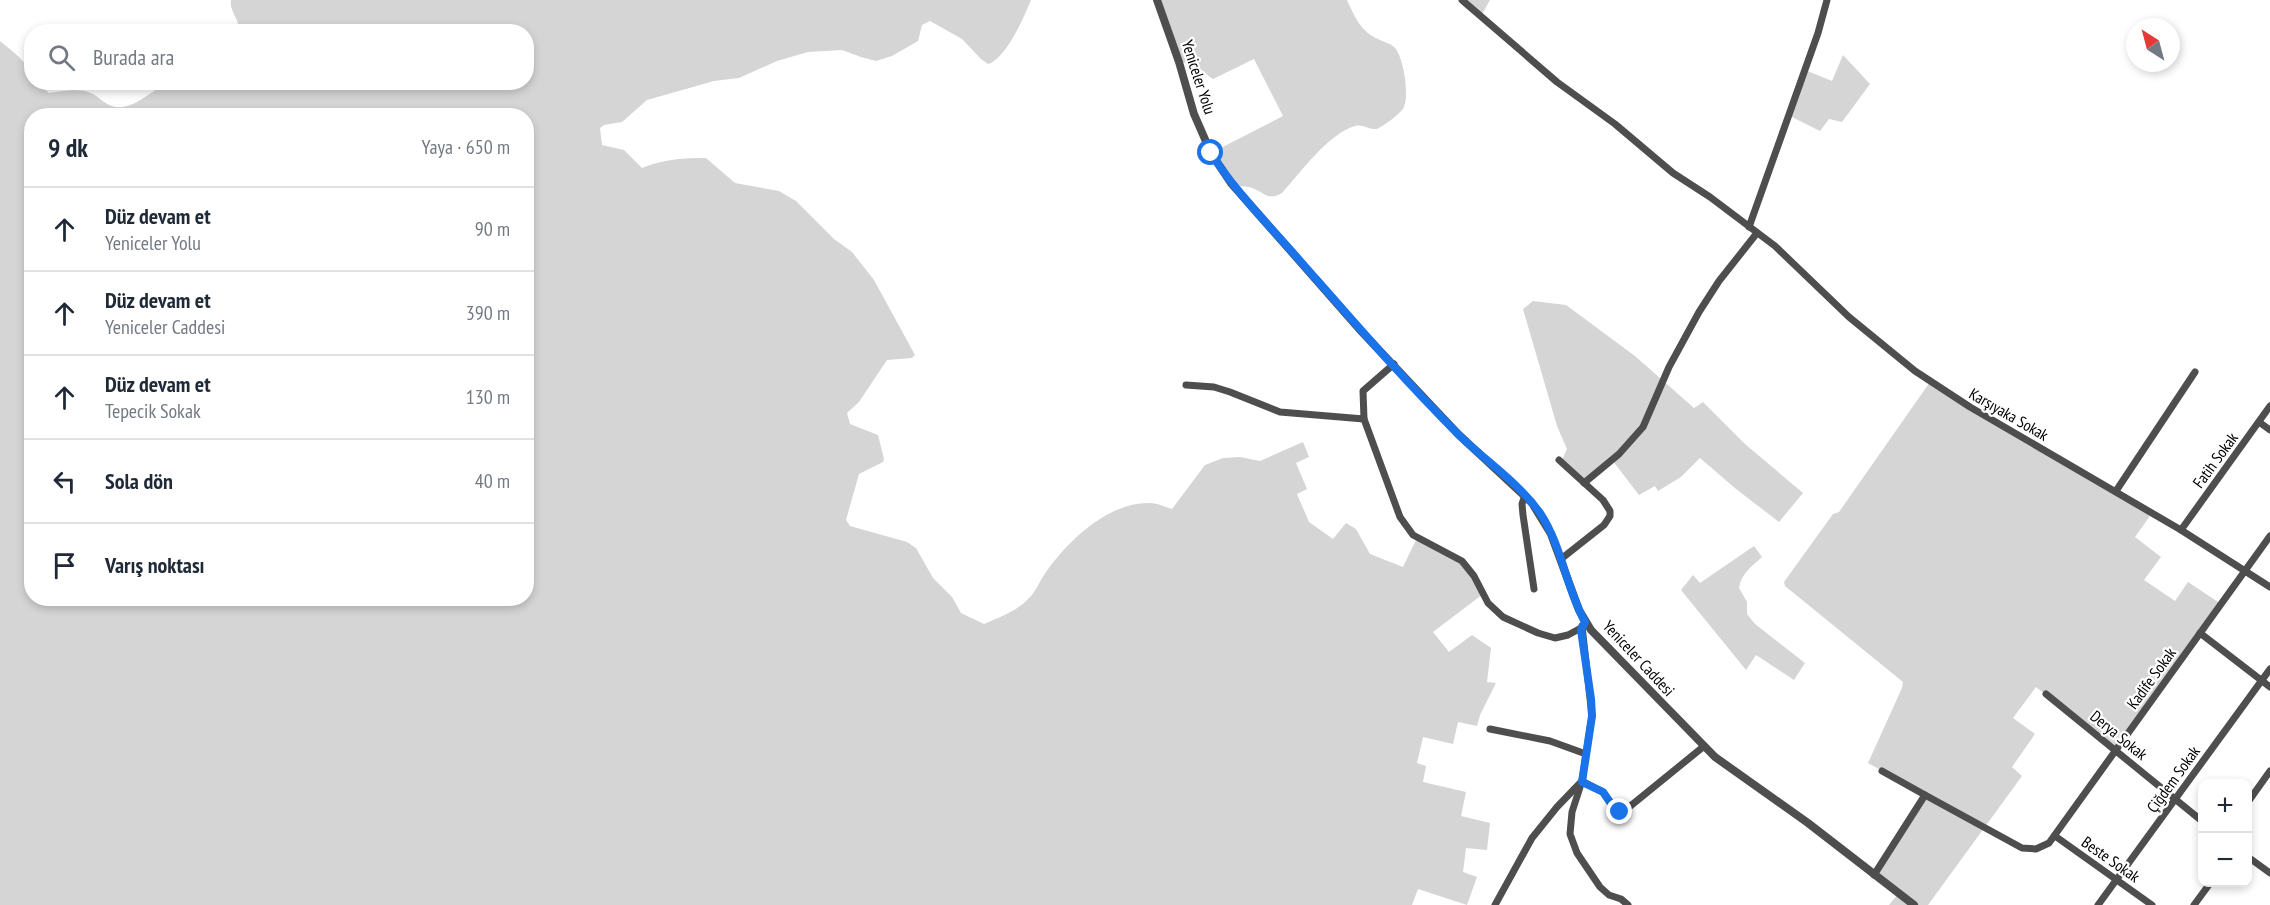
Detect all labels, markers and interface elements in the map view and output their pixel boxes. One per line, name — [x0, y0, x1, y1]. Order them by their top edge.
north arrow — [2126, 18, 2180, 72]
search box — [24, 24, 534, 90]
street label: Yeniceler Yolu — [1178, 37, 1220, 117]
icon: search — [45, 41, 78, 74]
text: Burada ara — [93, 43, 174, 71]
text: 9 dk — [48, 131, 88, 164]
text: Yaya · 650 m — [422, 134, 510, 160]
route start — [1197, 139, 1223, 165]
text: Düz devam et — [105, 202, 211, 230]
icon: ahead — [48, 213, 81, 246]
text: 90 m — [475, 216, 510, 242]
text: Yeniceler Yolu — [105, 230, 201, 256]
text: Düz devam et — [105, 286, 211, 314]
icon: ahead — [48, 297, 81, 330]
text: 390 m — [466, 300, 510, 326]
text: Yeniceler Caddesi — [105, 314, 225, 340]
text: Düz devam et — [105, 370, 211, 398]
icon: ahead — [48, 381, 81, 414]
street label: Karşıyaka Sokak — [1966, 383, 2053, 445]
text: 130 m — [466, 384, 510, 410]
text: Tepecik Sokak — [105, 398, 201, 424]
street label: Fatih Sokak — [2188, 428, 2242, 492]
icon: left — [48, 465, 81, 498]
text: Sola dön — [105, 467, 173, 495]
text: 40 m — [475, 468, 510, 494]
icon: arrive — [48, 549, 81, 582]
text: Varış noktası — [105, 551, 205, 579]
street label: Yeniceler Caddesi — [1599, 616, 1679, 700]
street label: Kadife Sokak — [2122, 643, 2180, 713]
street label: Derya Sokak — [2086, 706, 2152, 765]
street label: Çiğdem Sokak — [2142, 741, 2204, 816]
map controls — [2198, 779, 2252, 887]
button: + — [2198, 779, 2252, 833]
route end — [1606, 798, 1632, 824]
street label: Beste Sokak — [2078, 832, 2145, 887]
button: − — [2198, 833, 2252, 887]

